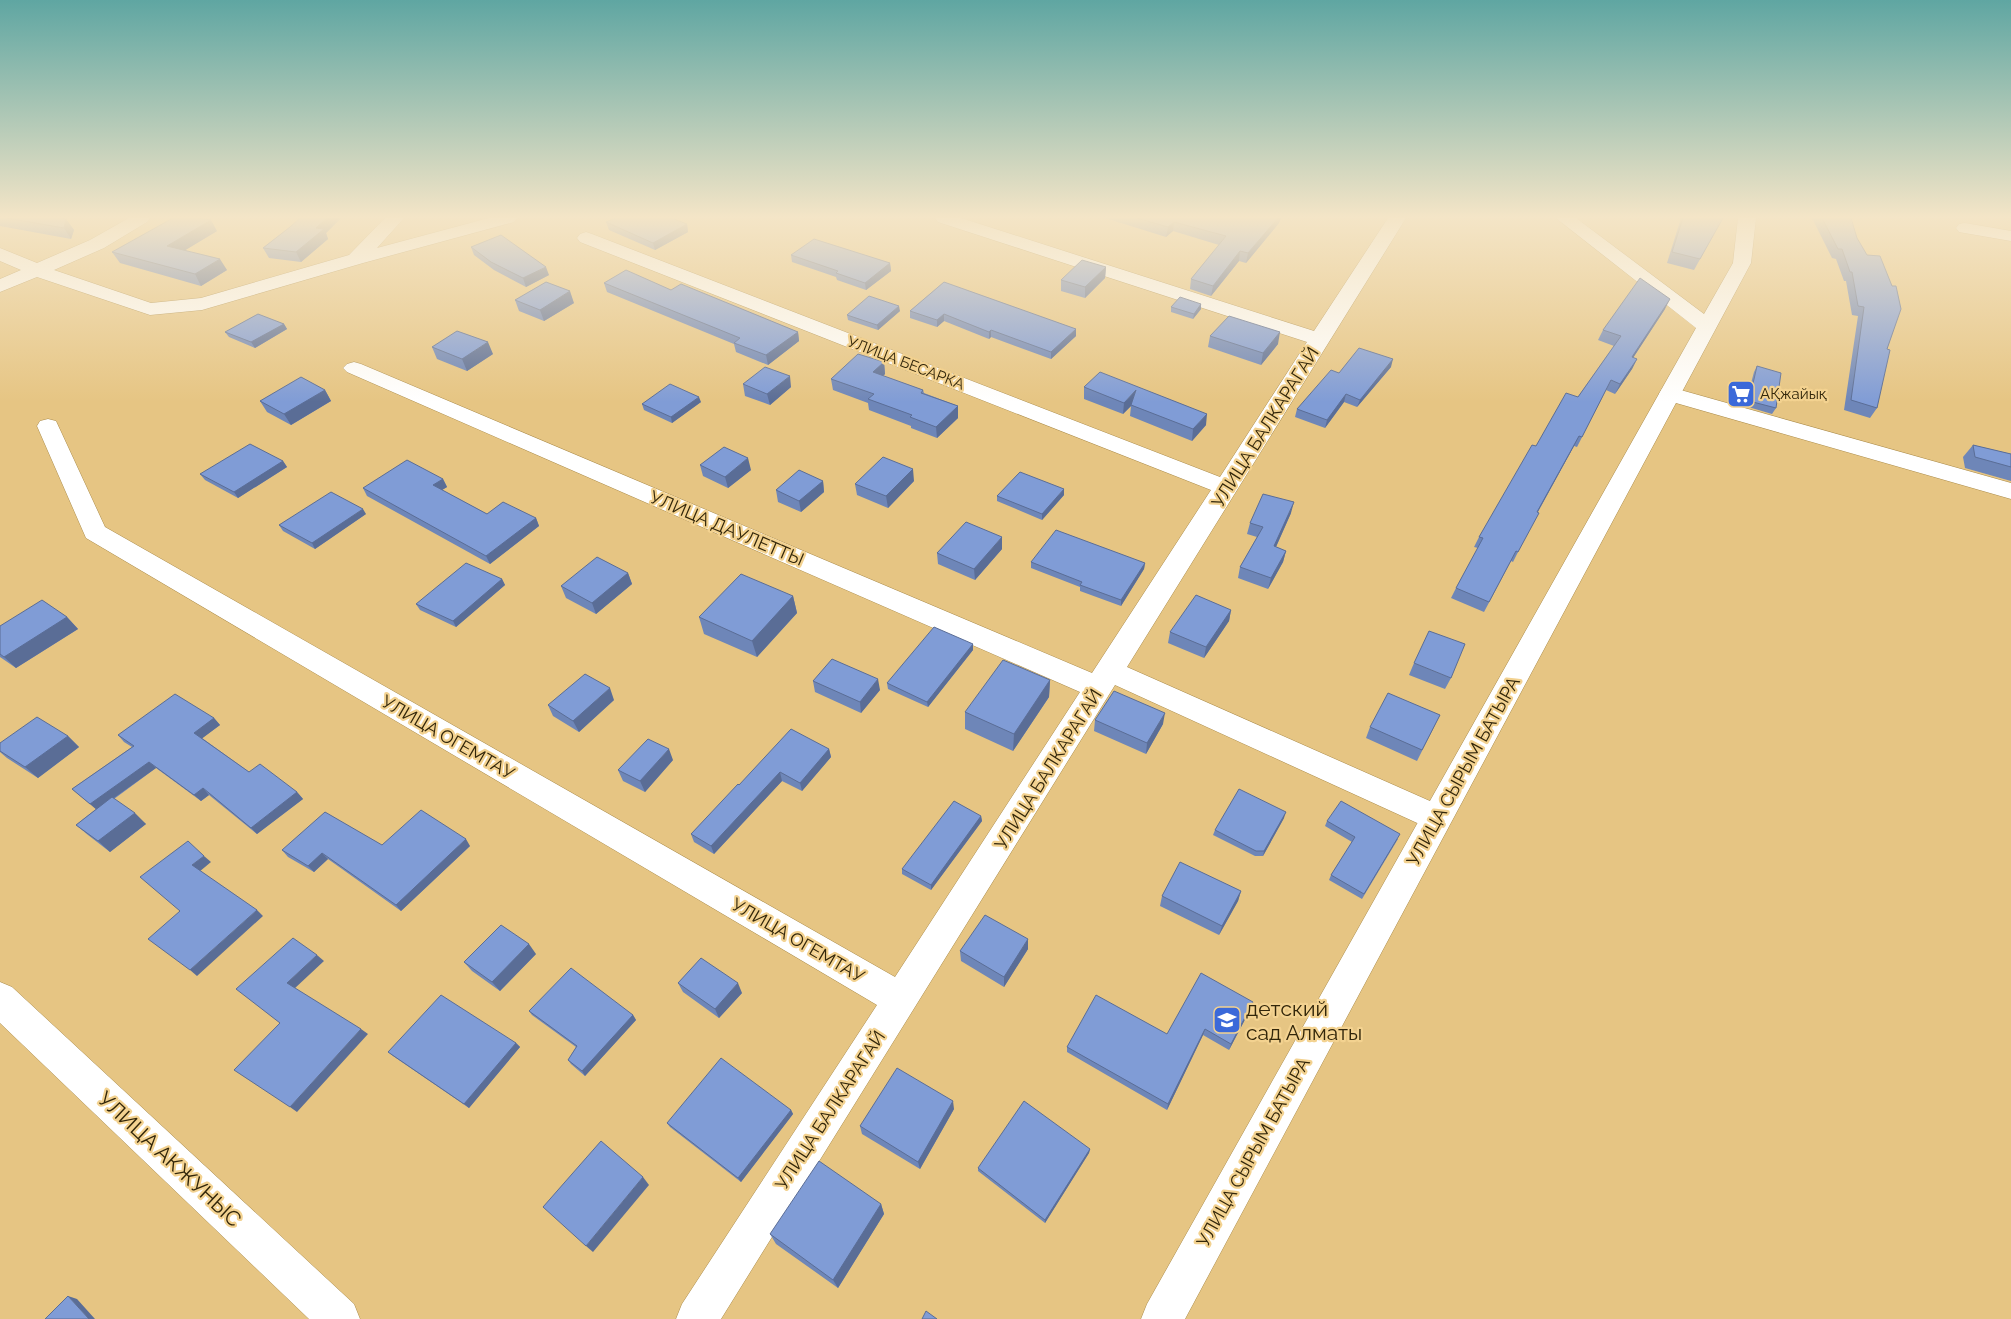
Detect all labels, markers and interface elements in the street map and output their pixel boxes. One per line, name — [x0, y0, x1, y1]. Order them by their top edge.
street label: УЛИЦА БЕСАРКА — [845, 332, 967, 394]
street label: УЛИЦА БАЛКАРАГАЙ — [1207, 343, 1323, 511]
supermarket icon: АҚжайық — [1726, 379, 1756, 409]
place label: АҚжайық — [1760, 385, 1827, 403]
street label: УЛИЦА ДАУЛЕТТЫ — [647, 486, 807, 570]
street label: УЛИЦА СЫРЫМ БАТЫРА — [1402, 673, 1524, 869]
street label: УЛИЦА БАЛКАРАГАЙ — [990, 685, 1106, 853]
street label: УЛИЦА ОГЕМТАУ — [378, 690, 519, 784]
street label: УЛИЦА ОГЕМТАУ — [728, 893, 869, 987]
place label: детский сад Алматы — [1246, 996, 1362, 1045]
school or university icon: детский сад Алматы — [1212, 1005, 1242, 1035]
street label: УЛИЦА БАЛКАРАГАЙ — [771, 1027, 889, 1193]
street label: УЛИЦА СЫРЫМ БАТЫРА — [1192, 1054, 1314, 1250]
street label: УЛИЦА АКЖУНЫС — [93, 1086, 247, 1232]

